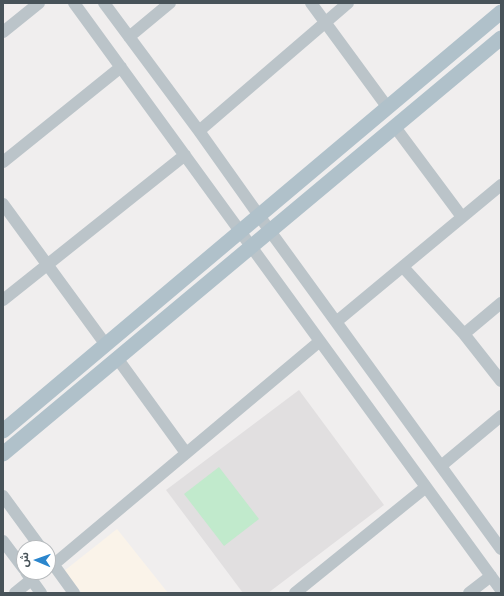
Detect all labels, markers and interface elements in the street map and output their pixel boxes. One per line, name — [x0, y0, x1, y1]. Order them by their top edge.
north arrow — [16, 540, 56, 580]
text: ش — [18, 552, 31, 567]

